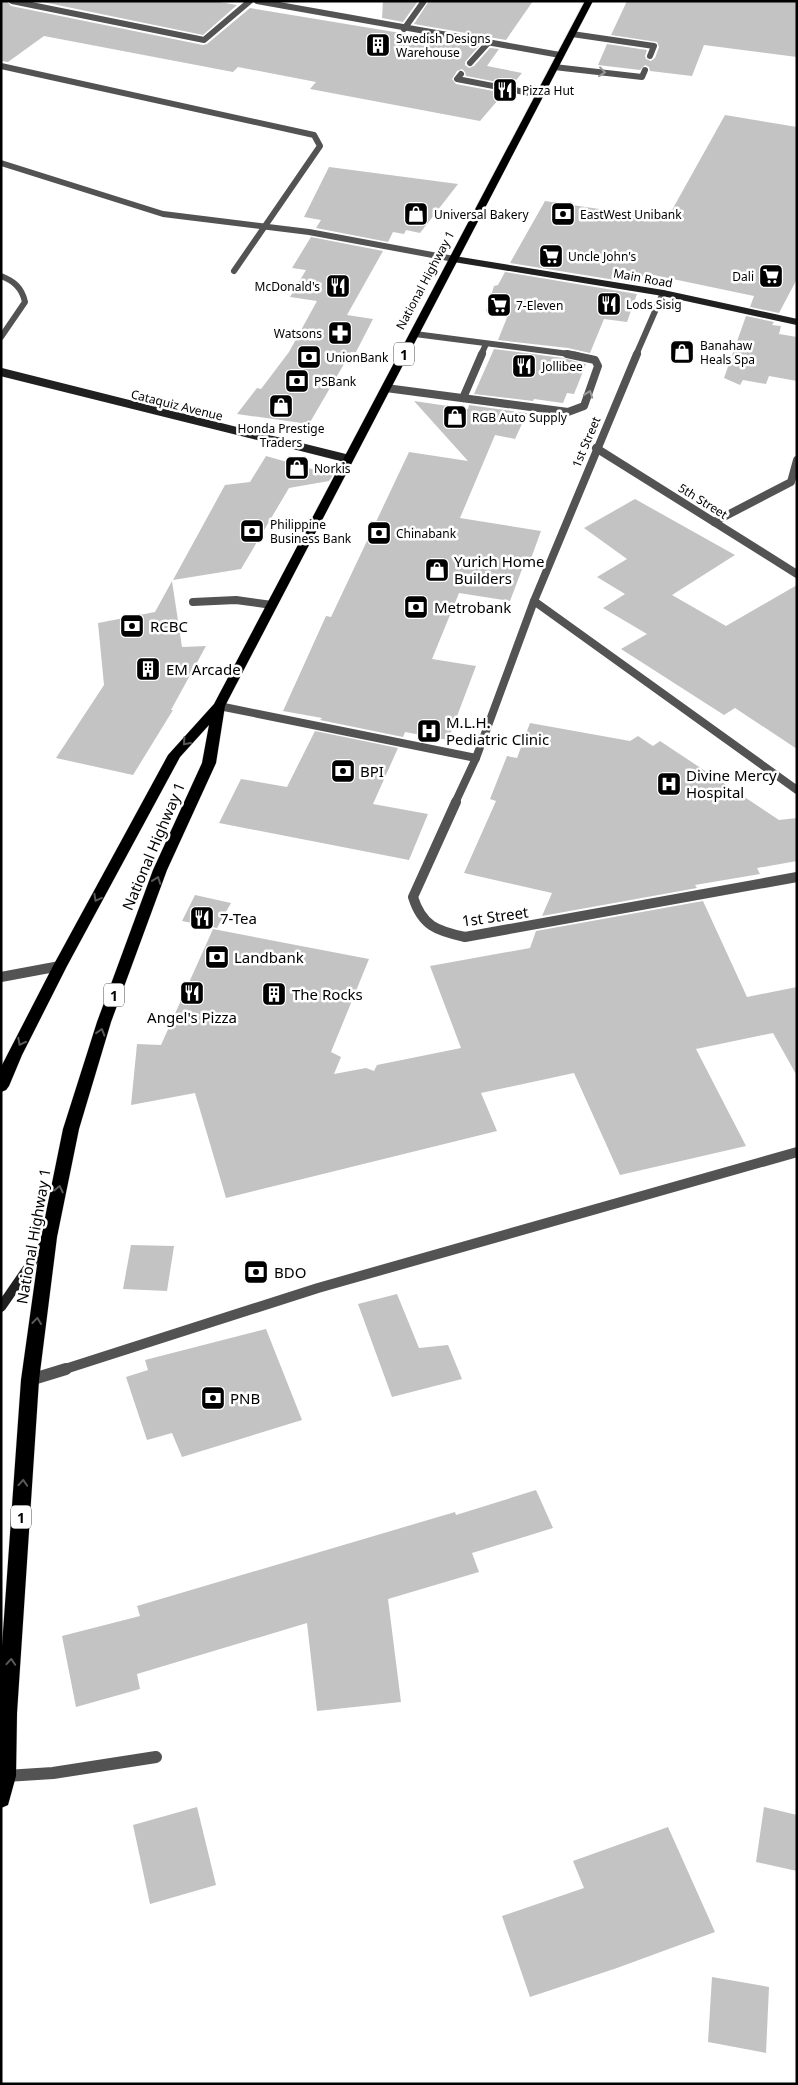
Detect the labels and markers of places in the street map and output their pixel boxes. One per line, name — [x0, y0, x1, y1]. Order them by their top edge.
place label: Swedish Designs Warehouse — [396, 30, 491, 61]
building icon: Swedish Designs Warehouse — [365, 32, 391, 58]
restaurant icon: Pizza Hut — [492, 77, 518, 103]
place label: Pizza Hut — [522, 82, 575, 99]
shop icon: Universal Bakery — [403, 201, 429, 227]
bank icon: EastWest Unibank — [550, 201, 576, 227]
place label: Universal Bakery — [434, 206, 529, 223]
place label: EastWest Unibank — [580, 206, 682, 223]
supermarket icon: Uncle John's — [538, 243, 564, 269]
place label: Uncle John's — [568, 248, 637, 265]
supermarket icon: Dali — [758, 263, 784, 289]
place label: Dali — [732, 268, 754, 285]
restaurant icon: McDonald's — [325, 273, 351, 299]
place label: McDonald's — [255, 278, 320, 295]
restaurant icon: Lods Sisig — [596, 291, 622, 317]
supermarket icon: 7-Eleven — [486, 292, 512, 318]
place label: Lods Sisig — [626, 296, 682, 313]
place label: 7-Eleven — [516, 297, 563, 314]
pharmacy icon: Watsons — [327, 320, 353, 346]
place label: Watsons — [274, 325, 322, 342]
place label: Banahaw Heals Spa — [700, 337, 755, 368]
shop icon: Banahaw Heals Spa — [669, 339, 695, 365]
bank icon: UnionBank — [296, 344, 322, 370]
place label: UnionBank — [326, 349, 389, 366]
restaurant icon: Jollibee — [511, 353, 537, 379]
place label: Jollibee — [541, 358, 583, 375]
bank icon: PSBank — [284, 368, 310, 394]
place label: PSBank — [314, 373, 357, 390]
shop icon: Honda Prestige Traders — [268, 393, 294, 419]
shop icon: RGB Auto Supply — [442, 404, 468, 430]
place label: RGB Auto Supply — [472, 409, 568, 426]
place label: Honda Prestige Traders — [238, 420, 325, 451]
shop icon: Norkis — [284, 455, 310, 481]
place label: Norkis — [314, 460, 351, 477]
place label: Philippine Business Bank — [270, 516, 352, 547]
bank icon: Philippine Business Bank — [239, 518, 265, 544]
bank icon: Chinabank — [366, 520, 392, 546]
place label: Chinabank — [396, 525, 457, 542]
place label: Yurich Home Builders — [454, 551, 544, 588]
shop icon: Yurich Home Builders — [424, 557, 450, 583]
bank icon: Metrobank — [403, 594, 429, 620]
place label: Metrobank — [434, 597, 511, 617]
bank icon: RCBC — [119, 613, 145, 639]
place label: RCBC — [150, 616, 189, 636]
building icon: EM Arcade — [135, 656, 161, 682]
place label: EM Arcade — [166, 659, 241, 679]
place label: M.L.H. Pediatric Clinic — [446, 712, 549, 749]
hospital icon: M.L.H. Pediatric Clinic — [416, 718, 442, 744]
bank icon: BPI — [330, 758, 356, 784]
place label: BPI — [360, 761, 384, 781]
place label: Divine Mercy Hospital — [686, 765, 777, 802]
hospital icon: Divine Mercy Hospital — [656, 771, 682, 797]
restaurant icon: 7-Tea — [189, 905, 215, 931]
place label: 7-Tea — [220, 908, 257, 928]
bank icon: Landbank — [204, 944, 230, 970]
place label: Landbank — [234, 947, 304, 967]
restaurant icon: Angel's Pizza — [179, 980, 205, 1006]
building icon: The Rocks — [261, 981, 287, 1007]
place label: The Rocks — [292, 984, 363, 1004]
place label: Angel's Pizza — [147, 1007, 237, 1027]
bank icon: BDO — [243, 1259, 269, 1285]
place label: BDO — [274, 1262, 306, 1282]
bank icon: PNB — [200, 1385, 226, 1411]
place label: PNB — [230, 1388, 260, 1408]

